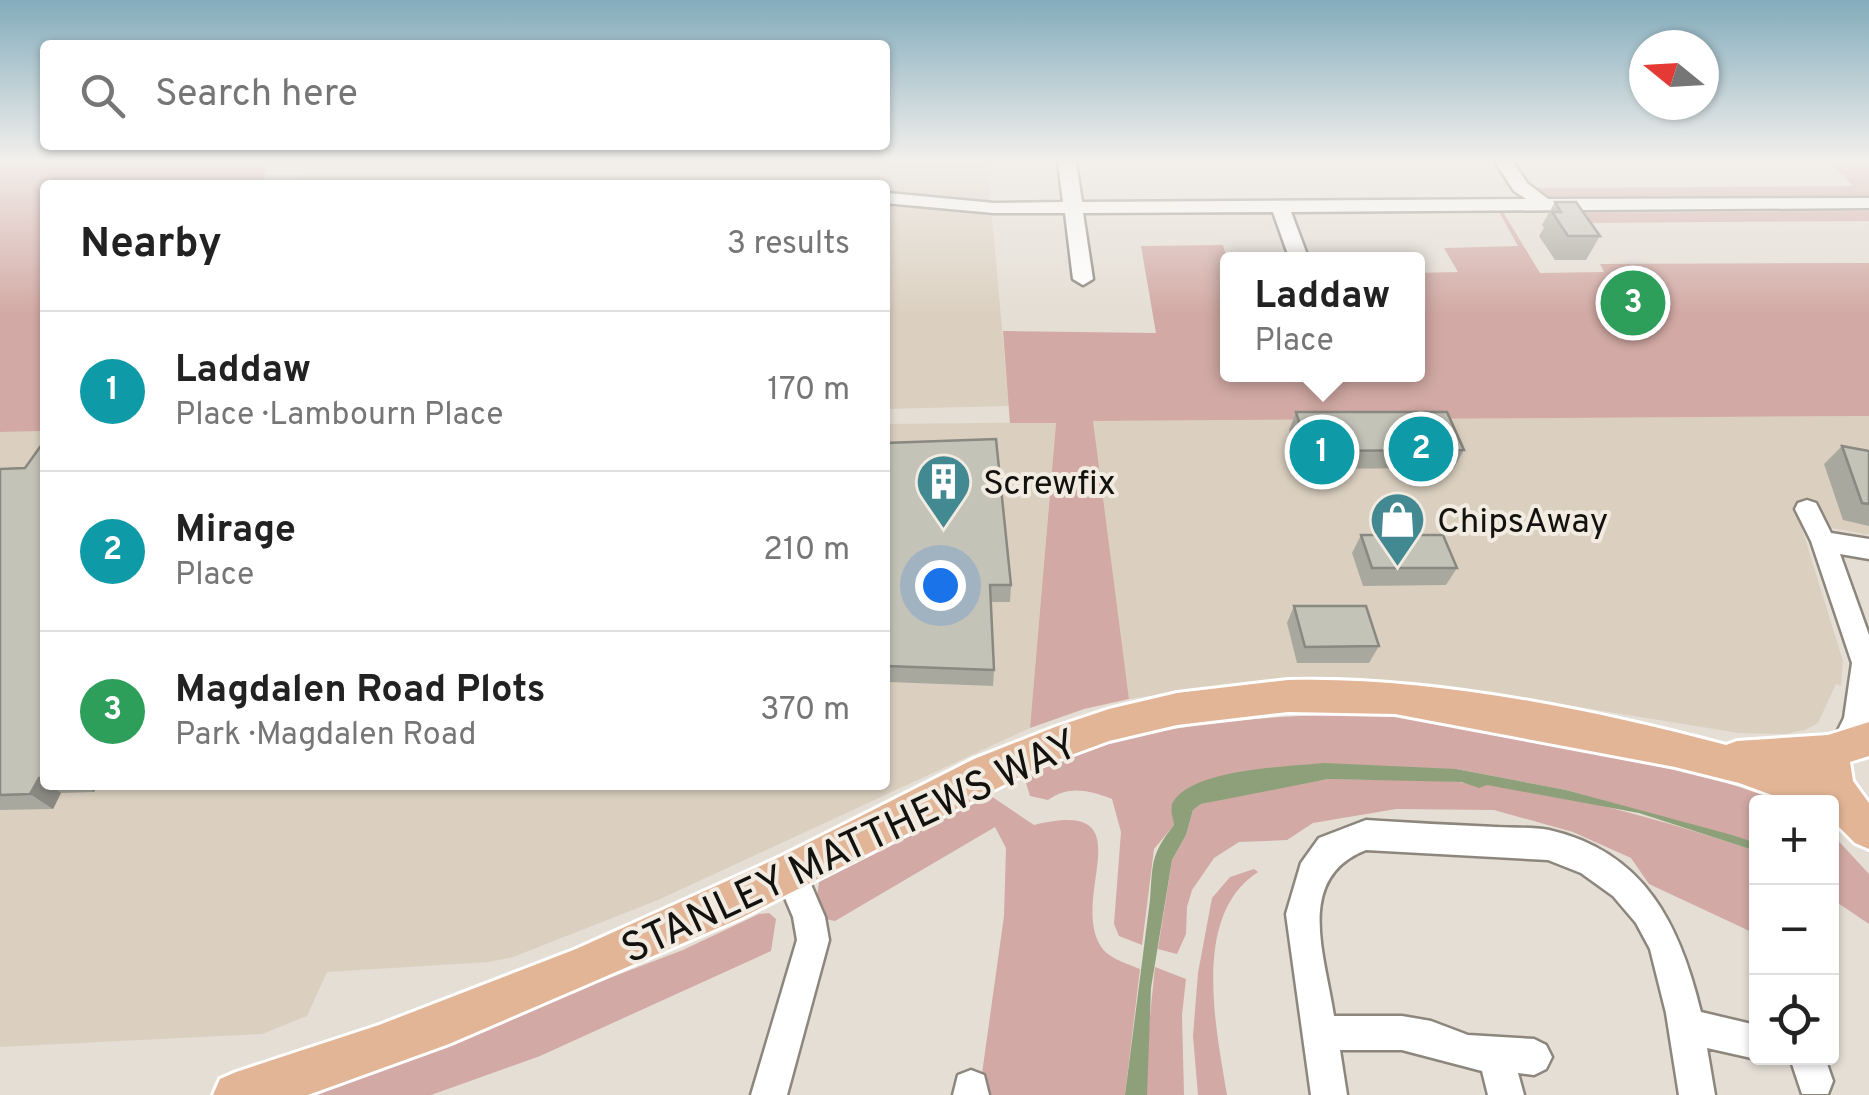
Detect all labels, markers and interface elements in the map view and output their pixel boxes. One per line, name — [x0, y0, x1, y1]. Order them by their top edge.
north arrow — [1629, 30, 1719, 120]
search box — [40, 40, 890, 150]
icon: search — [75, 68, 130, 123]
text: Search here — [155, 71, 358, 120]
text: Nearby — [80, 219, 222, 272]
text: 3 results — [727, 225, 850, 265]
popup — [1220, 252, 1425, 382]
pin: 3 — [1600, 266, 1666, 340]
text: Laddaw — [1254, 273, 1391, 322]
text: Place — [1254, 322, 1334, 362]
text: Laddaw — [175, 347, 311, 396]
text: 1 — [106, 371, 119, 411]
text: 170 m — [767, 371, 850, 411]
text: Place · Lambourn Place — [175, 396, 503, 436]
pin: 2 — [1388, 412, 1454, 486]
pin: 1 — [1290, 414, 1354, 490]
building icon: Screwfix — [914, 452, 974, 531]
place label: Screwfix — [983, 463, 1116, 507]
shop icon: ChipsAway — [1368, 490, 1428, 569]
place label: ChipsAway — [1437, 501, 1608, 545]
text: Mirage — [175, 507, 296, 556]
text: 2 — [103, 531, 122, 571]
text: 210 m — [763, 531, 850, 571]
text: Place — [175, 556, 254, 596]
your location — [915, 560, 966, 611]
text: Magdalen Road Plots — [175, 667, 545, 716]
text: 3 — [103, 691, 122, 731]
text: 370 m — [760, 691, 850, 731]
text: Park · Magdalen Road — [175, 716, 476, 756]
street label: STANLEY MATTHEWS WAY — [614, 720, 1088, 978]
map controls — [1749, 795, 1839, 1065]
button: + — [1749, 795, 1839, 885]
button: − — [1749, 885, 1839, 975]
button: locate — [1749, 975, 1839, 1065]

